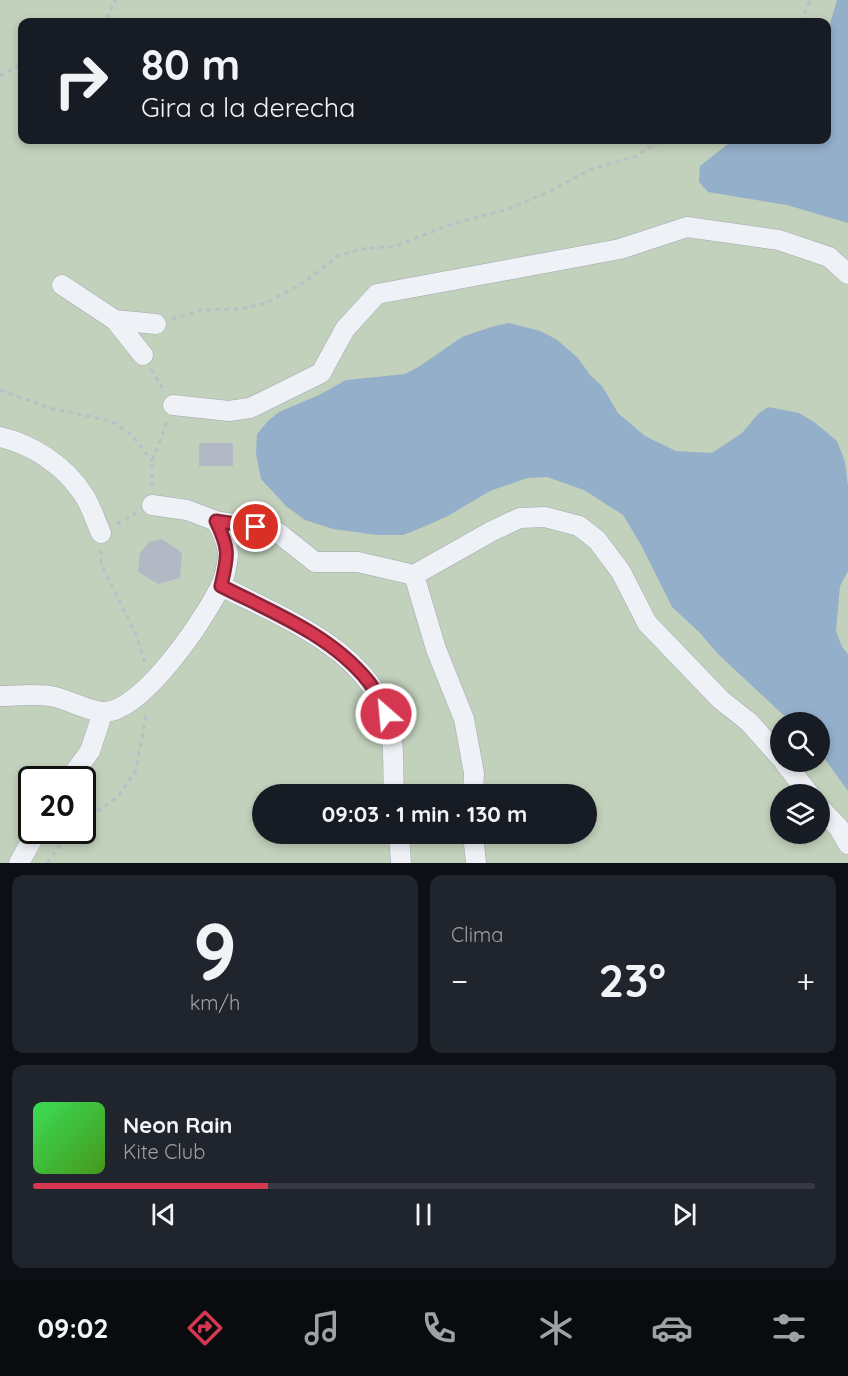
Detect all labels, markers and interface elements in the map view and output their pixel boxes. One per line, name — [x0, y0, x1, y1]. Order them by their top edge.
text: 80 m — [141, 38, 240, 91]
icon: right — [42, 42, 120, 120]
text: Gira a la derecha — [141, 90, 355, 124]
pin — [230, 501, 281, 552]
icon: arrive — [239, 510, 272, 543]
position arrow — [354, 682, 418, 746]
map controls — [770, 712, 830, 844]
button: search — [770, 712, 830, 772]
speed limit sign: 20 — [18, 766, 96, 844]
button: layers — [770, 784, 830, 844]
text: 09:03 · 1 min · 130 m — [322, 800, 527, 828]
text: 9 — [193, 902, 237, 1000]
text: Clima — [451, 922, 503, 947]
text: 23° — [599, 952, 666, 1008]
text: − — [451, 960, 468, 1001]
text: + — [796, 960, 815, 1001]
text: km/h — [190, 990, 240, 1015]
text: Neon Rain — [123, 1111, 232, 1139]
text: Kite Club — [123, 1139, 205, 1164]
icon: previous — [147, 1198, 180, 1231]
icon: pause — [407, 1198, 440, 1231]
icon: next — [668, 1198, 701, 1231]
icon: directions — [184, 1307, 226, 1349]
icon: music — [301, 1307, 343, 1349]
icon: phone — [418, 1307, 460, 1349]
icon: climate — [535, 1307, 577, 1349]
icon: car — [651, 1307, 693, 1349]
icon: filters — [768, 1307, 810, 1349]
text: 09:02 — [37, 1311, 109, 1345]

